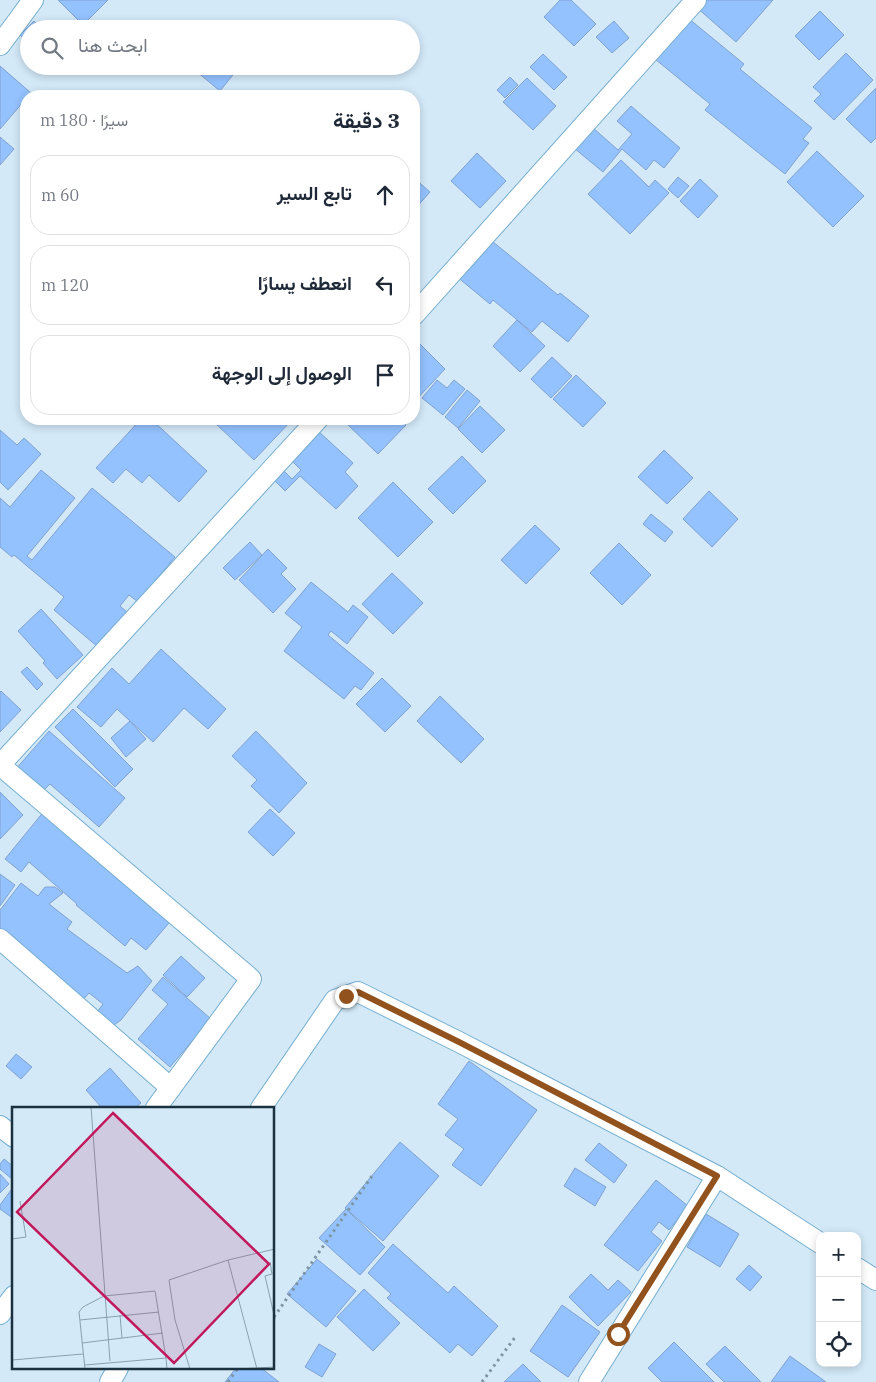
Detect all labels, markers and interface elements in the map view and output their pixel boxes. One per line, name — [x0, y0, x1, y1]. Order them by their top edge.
search box — [20, 20, 420, 75]
text: ابحث هنا — [78, 33, 148, 57]
icon: search — [38, 34, 66, 62]
text: 3 دقيقة — [333, 106, 400, 134]
text: سيرًا · 180 m — [40, 110, 128, 130]
text: تابع السير — [277, 181, 352, 205]
icon: ahead — [371, 181, 399, 209]
text: 60 m — [41, 185, 79, 205]
text: انعطف يسارًا — [258, 271, 352, 295]
icon: left — [371, 271, 399, 299]
text: 120 m — [41, 275, 89, 295]
text: الوصول إلى الوجهة — [212, 361, 352, 385]
icon: arrive — [371, 361, 399, 389]
route end — [335, 985, 358, 1008]
inset map — [12, 1107, 275, 1370]
map controls — [816, 1232, 861, 1367]
button: + — [816, 1232, 861, 1277]
button: − — [816, 1277, 861, 1322]
button: locate — [816, 1322, 861, 1367]
route start — [607, 1323, 630, 1346]

